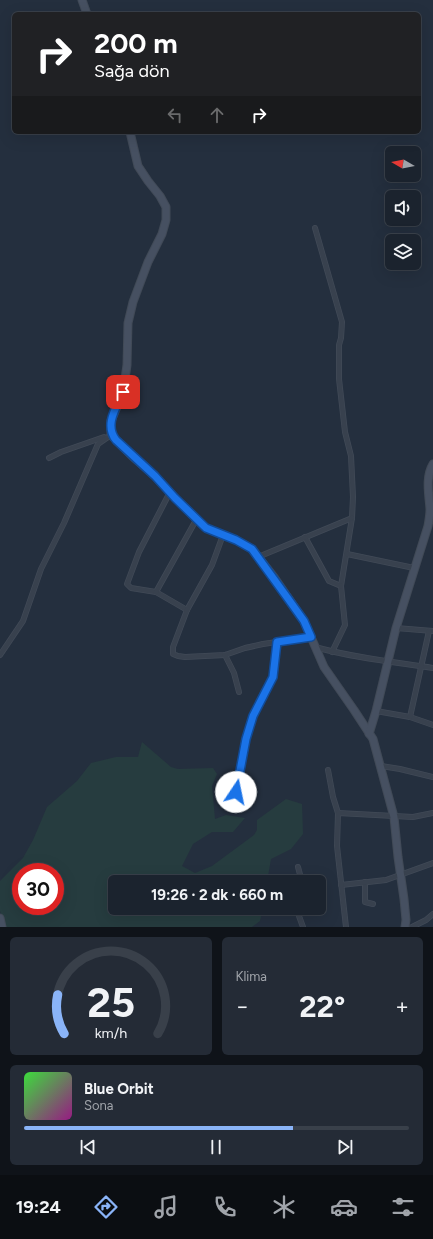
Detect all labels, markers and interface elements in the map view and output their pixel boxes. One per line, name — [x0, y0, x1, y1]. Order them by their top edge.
text: 200 m — [94, 26, 178, 60]
icon: right — [28, 28, 80, 80]
text: Sağa dön — [94, 60, 169, 82]
icon: left — [164, 104, 186, 126]
icon: ahead — [206, 104, 228, 126]
icon: right — [248, 104, 270, 126]
north arrow — [385, 146, 421, 182]
map controls — [385, 146, 421, 270]
button: sound — [385, 190, 421, 226]
button: layers — [385, 234, 421, 270]
pin — [106, 375, 140, 409]
icon: arrive — [112, 381, 134, 403]
position arrow — [215, 771, 257, 813]
speed limit sign: 30 — [12, 863, 64, 915]
text: 19:26 · 2 dk · 660 m — [151, 886, 283, 904]
text: Klima — [236, 969, 267, 984]
text: 25 — [87, 977, 135, 1027]
text: 22° — [299, 988, 345, 1025]
text: − — [236, 993, 249, 1020]
text: + — [395, 993, 409, 1020]
text: km/h — [94, 1024, 127, 1042]
text: Blue Orbit — [84, 1080, 154, 1098]
text: Sona — [84, 1098, 113, 1113]
icon: previous — [77, 1136, 99, 1158]
icon: pause — [205, 1136, 227, 1158]
icon: next — [334, 1136, 356, 1158]
icon: directions — [92, 1193, 120, 1221]
icon: music — [152, 1193, 180, 1221]
icon: phone — [211, 1193, 239, 1221]
icon: climate — [270, 1193, 298, 1221]
icon: car — [330, 1193, 358, 1221]
icon: filters — [389, 1193, 417, 1221]
text: 19:24 — [16, 1196, 61, 1218]

